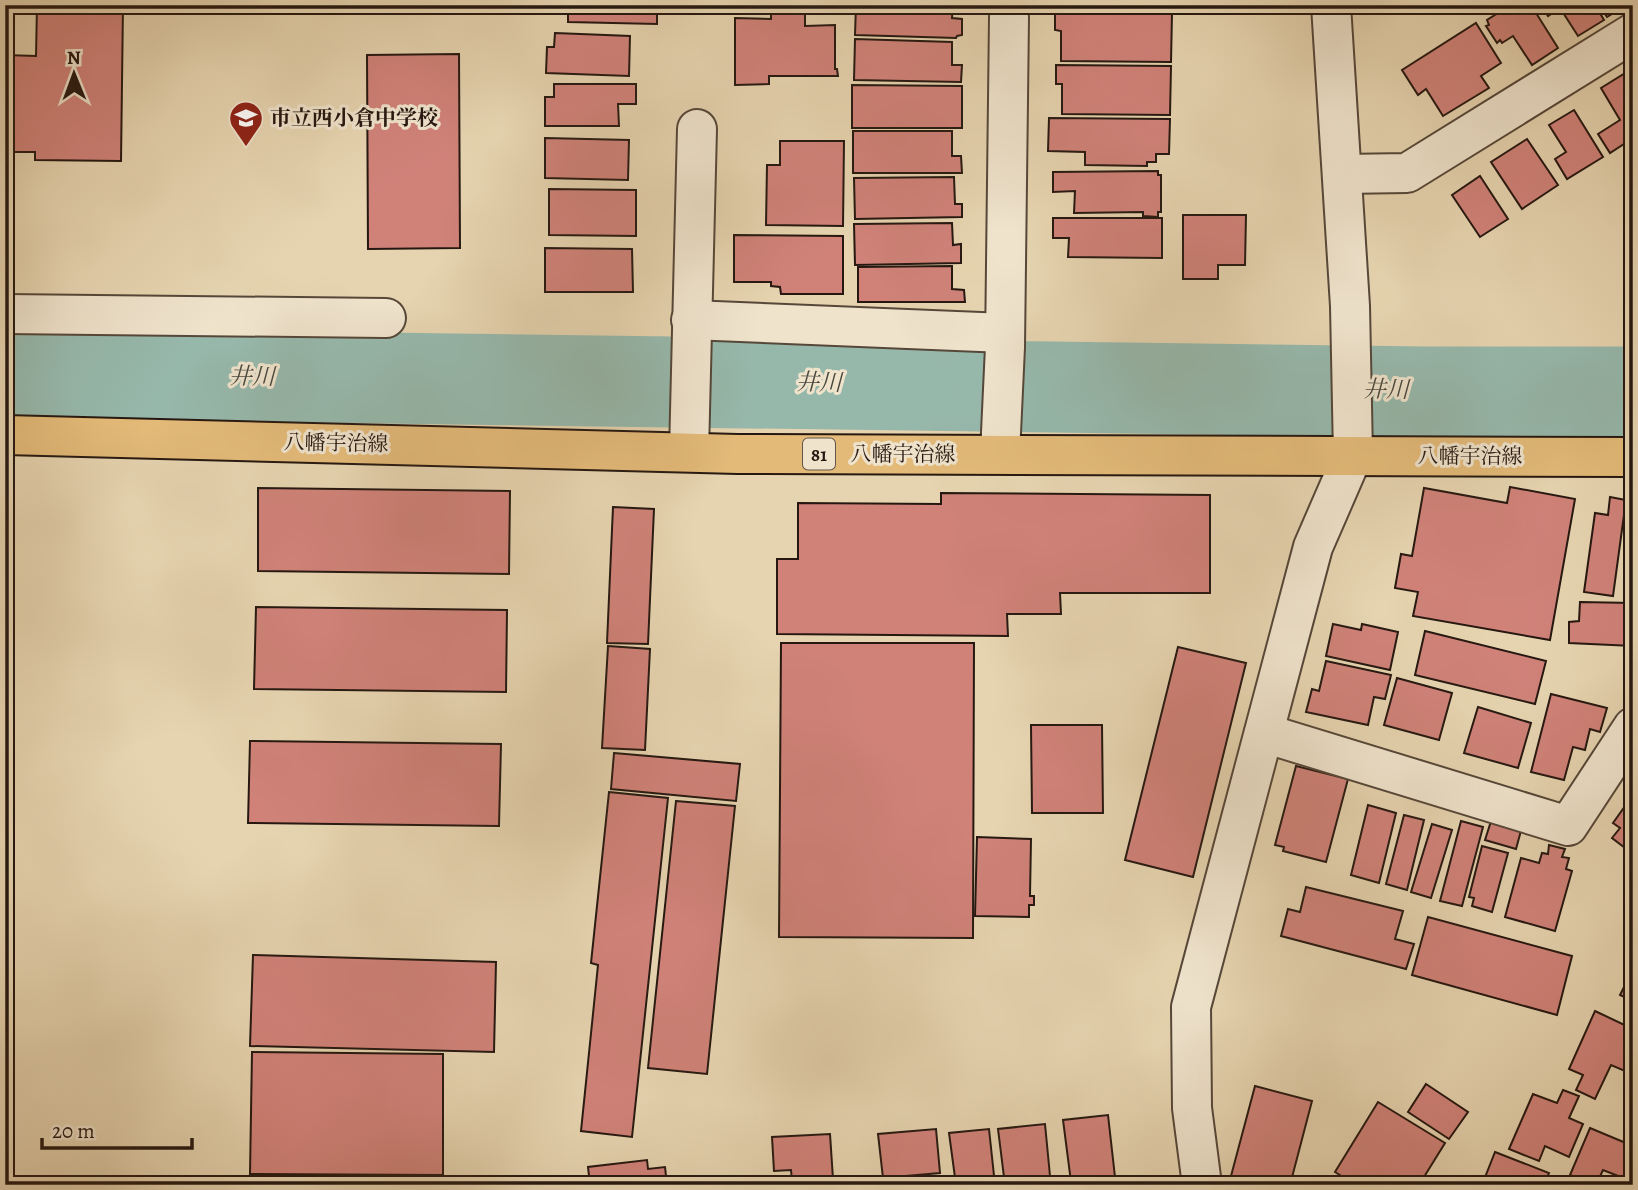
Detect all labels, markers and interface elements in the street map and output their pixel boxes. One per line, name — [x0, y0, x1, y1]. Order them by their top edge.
north arrow — [38, 38, 108, 108]
text: N — [67, 45, 81, 71]
school or university icon: 市立西小倉中学校 — [227, 99, 265, 148]
place label: 市立西小倉中学校 — [270, 104, 438, 132]
water label: 井川 — [229, 361, 278, 392]
water label: 井川 — [796, 367, 845, 398]
water label: 井川 — [1363, 374, 1412, 405]
street label: 八幡宇治線 — [283, 428, 389, 458]
road number: 81 — [803, 438, 835, 470]
street label: 八幡宇治線 — [851, 440, 956, 468]
street label: 八幡宇治線 — [1418, 442, 1523, 470]
scale bar — [42, 1106, 192, 1150]
text: 20 m — [52, 1117, 95, 1145]

